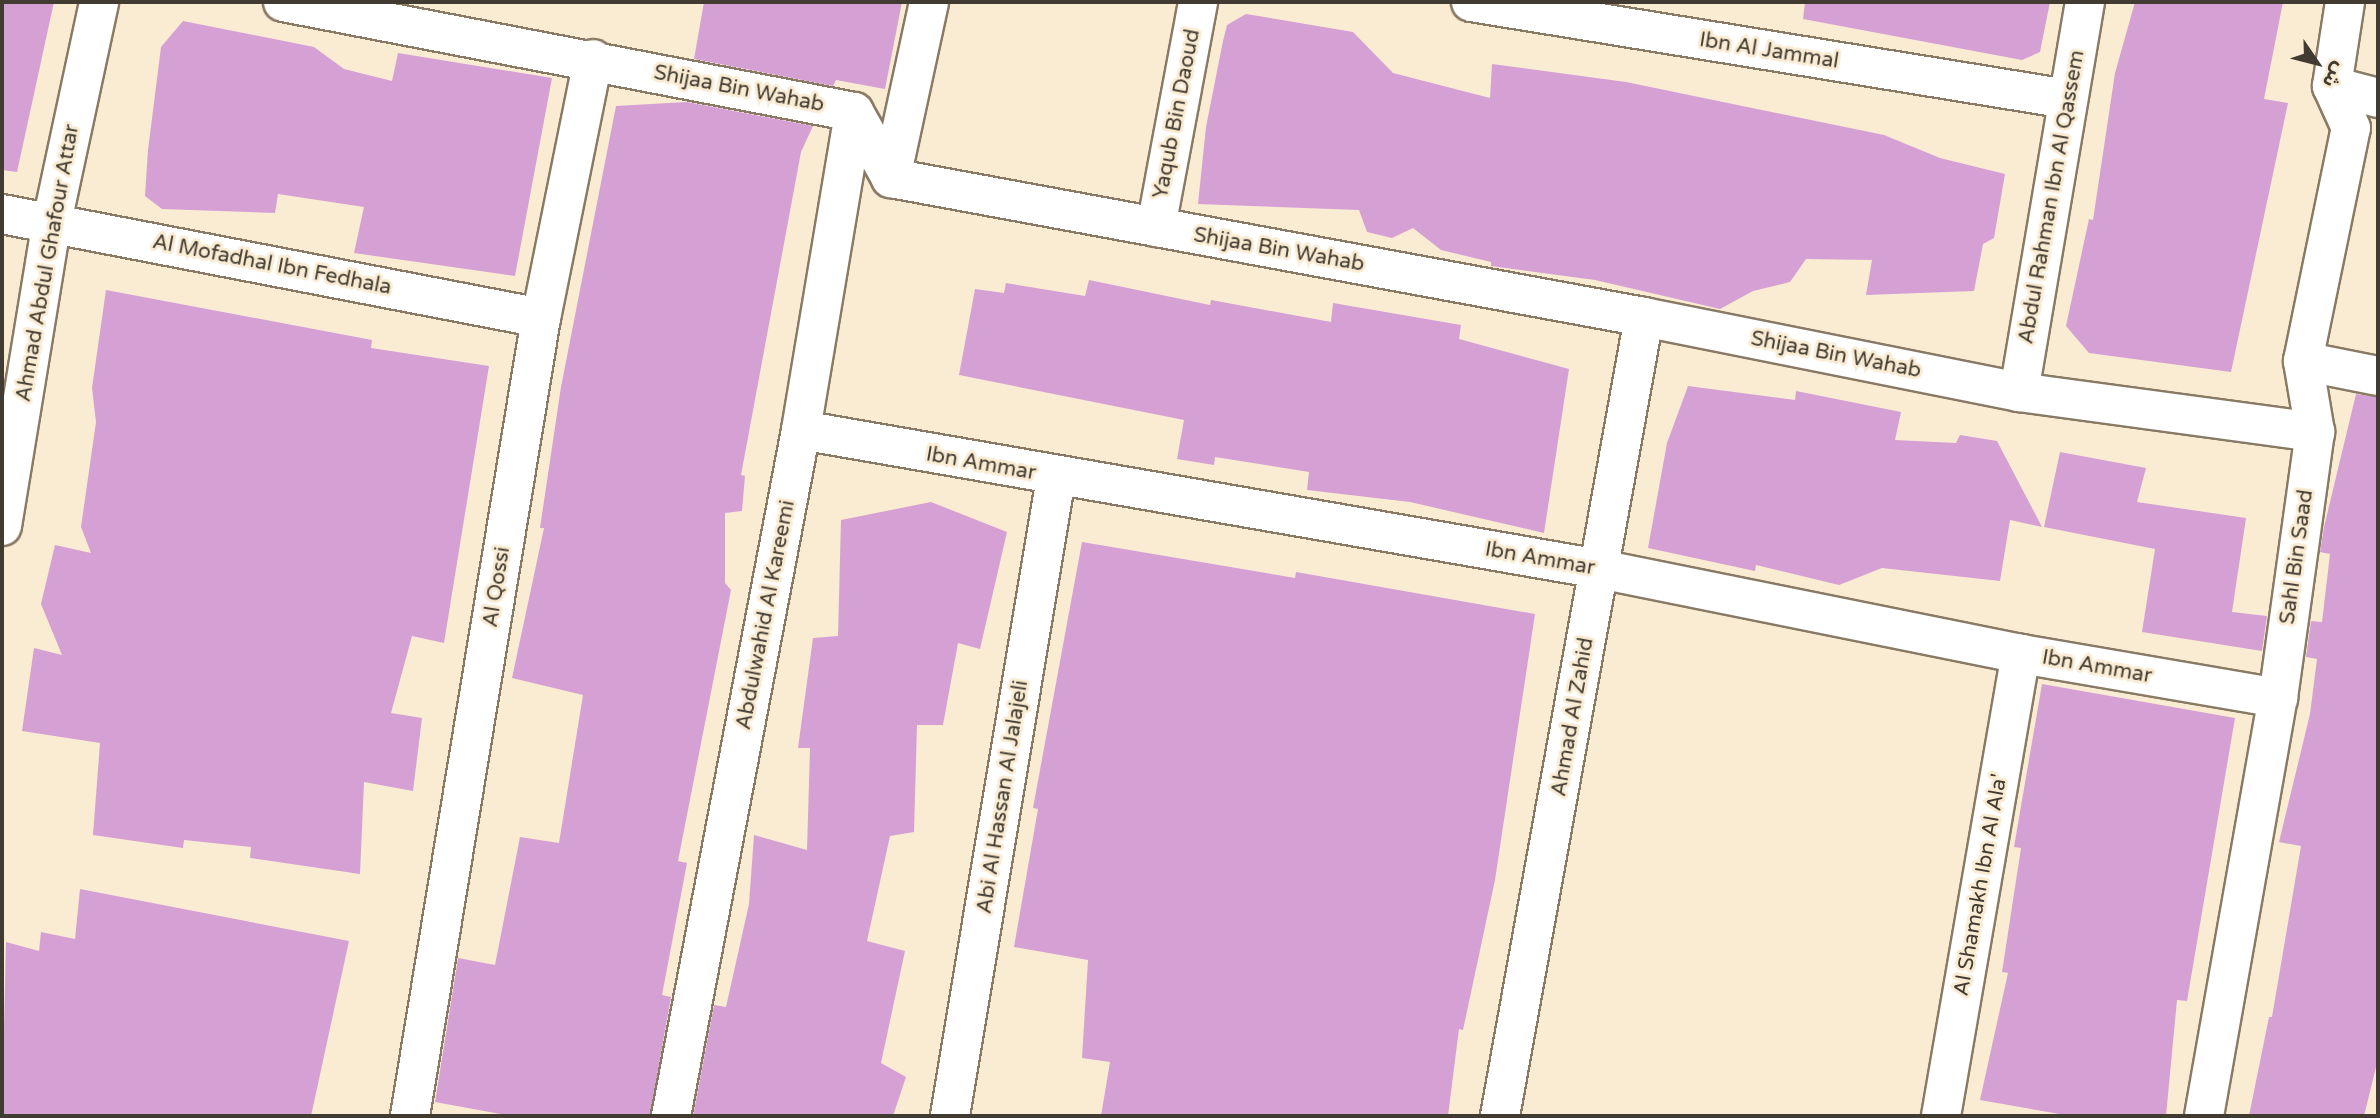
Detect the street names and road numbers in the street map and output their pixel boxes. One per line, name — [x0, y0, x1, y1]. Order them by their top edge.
street label: Yaqub Bin Daoud — [1148, 27, 1206, 201]
street label: Ibn Al Jammal — [1698, 28, 1840, 74]
street label: Abdul Rahman Ibn Al Qassem — [2014, 48, 2090, 346]
street label: Shijaa Bin Wahab — [652, 60, 826, 118]
street label: Ahmad Abdul Ghafour Attar — [11, 122, 85, 404]
street label: Shijaa Bin Wahab — [1192, 223, 1366, 277]
street label: Al Mofadhal Ibn Fedhala — [150, 229, 394, 301]
street label: Shijaa Bin Wahab — [1749, 326, 1923, 384]
street label: Ibn Ammar — [924, 442, 1038, 486]
street label: Sahl Bin Saad — [2275, 488, 2319, 626]
street label: Abdulwahid Al Kareemi — [731, 498, 801, 732]
street label: Ibn Ammar — [1483, 537, 1597, 581]
street label: Al Qossi — [478, 545, 516, 629]
street label: Ahmad Al Zahid — [1547, 636, 1599, 798]
street label: Ibn Ammar — [2040, 645, 2154, 689]
street label: Abi Al Hassan Al Jalajeli — [972, 678, 1034, 916]
street label: Al Shamakh Ibn Al Ala' — [1949, 772, 2013, 998]

